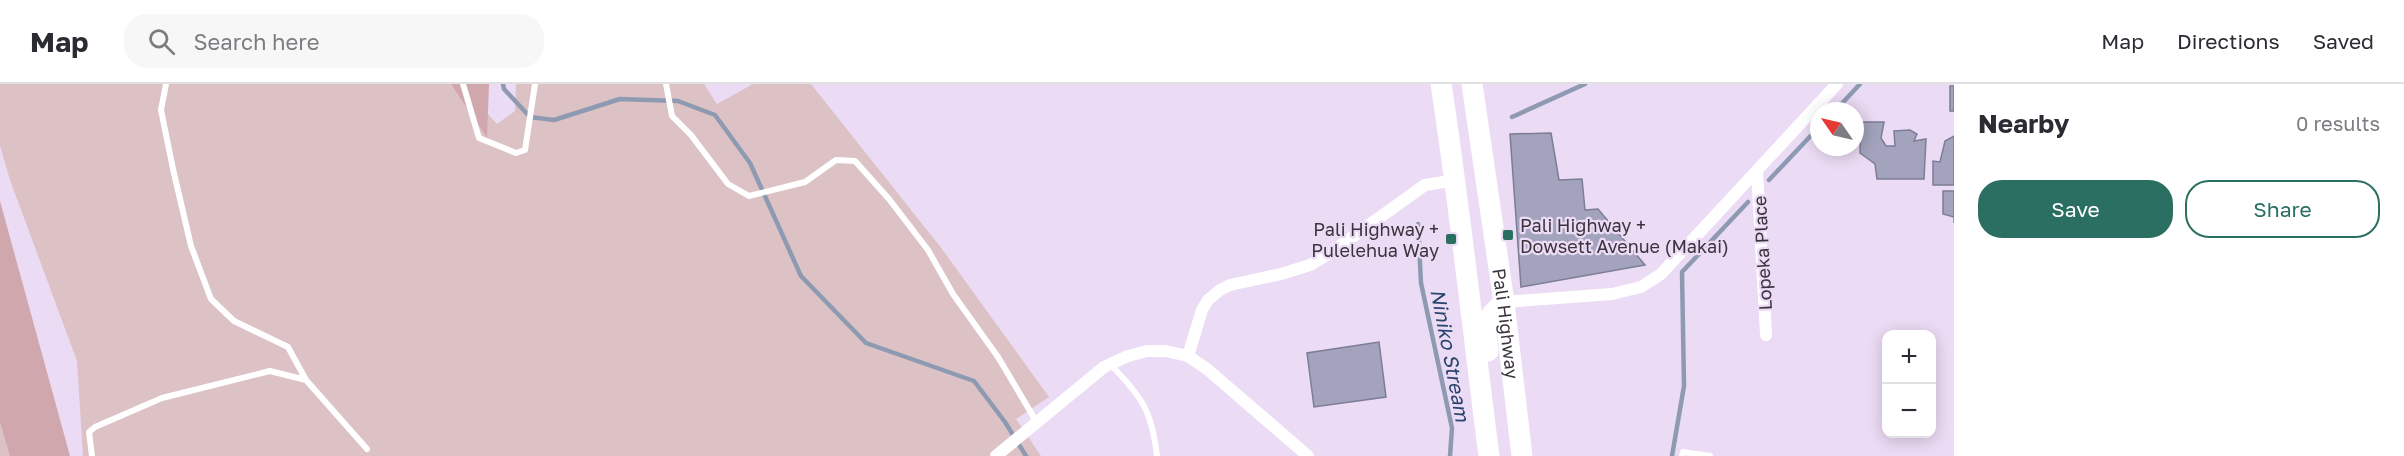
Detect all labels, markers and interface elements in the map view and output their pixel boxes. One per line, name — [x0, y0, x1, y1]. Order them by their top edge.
search box — [124, 14, 544, 68]
text: Map — [30, 25, 88, 58]
icon: search — [145, 25, 178, 58]
text: Search here — [193, 28, 319, 55]
text: Map — [2101, 28, 2144, 54]
text: Directions — [2177, 28, 2280, 54]
text: Saved — [2313, 28, 2374, 54]
north arrow — [1810, 102, 1864, 156]
text: Nearby — [1978, 108, 2069, 139]
text: 0 results — [2296, 111, 2380, 135]
button: Save — [1978, 180, 2173, 238]
button: Share — [2185, 180, 2380, 238]
street label: Lopeka Place — [1748, 195, 1776, 311]
place label: Pali Highway + Dowsett Avenue (Makai) — [1520, 214, 1729, 257]
place label: Pali Highway + Pulelehua Way — [1311, 218, 1439, 261]
marker: Pali Highway + Dowsett Avenue (Makai) — [1501, 228, 1515, 242]
marker: Pali Highway + Pulelehua Way — [1444, 232, 1458, 246]
street label: Pali Highway — [1488, 267, 1524, 380]
water label: Niniko Stream — [1426, 287, 1476, 425]
map controls — [1882, 330, 1936, 438]
button: + — [1882, 330, 1936, 384]
button: − — [1882, 384, 1936, 438]

